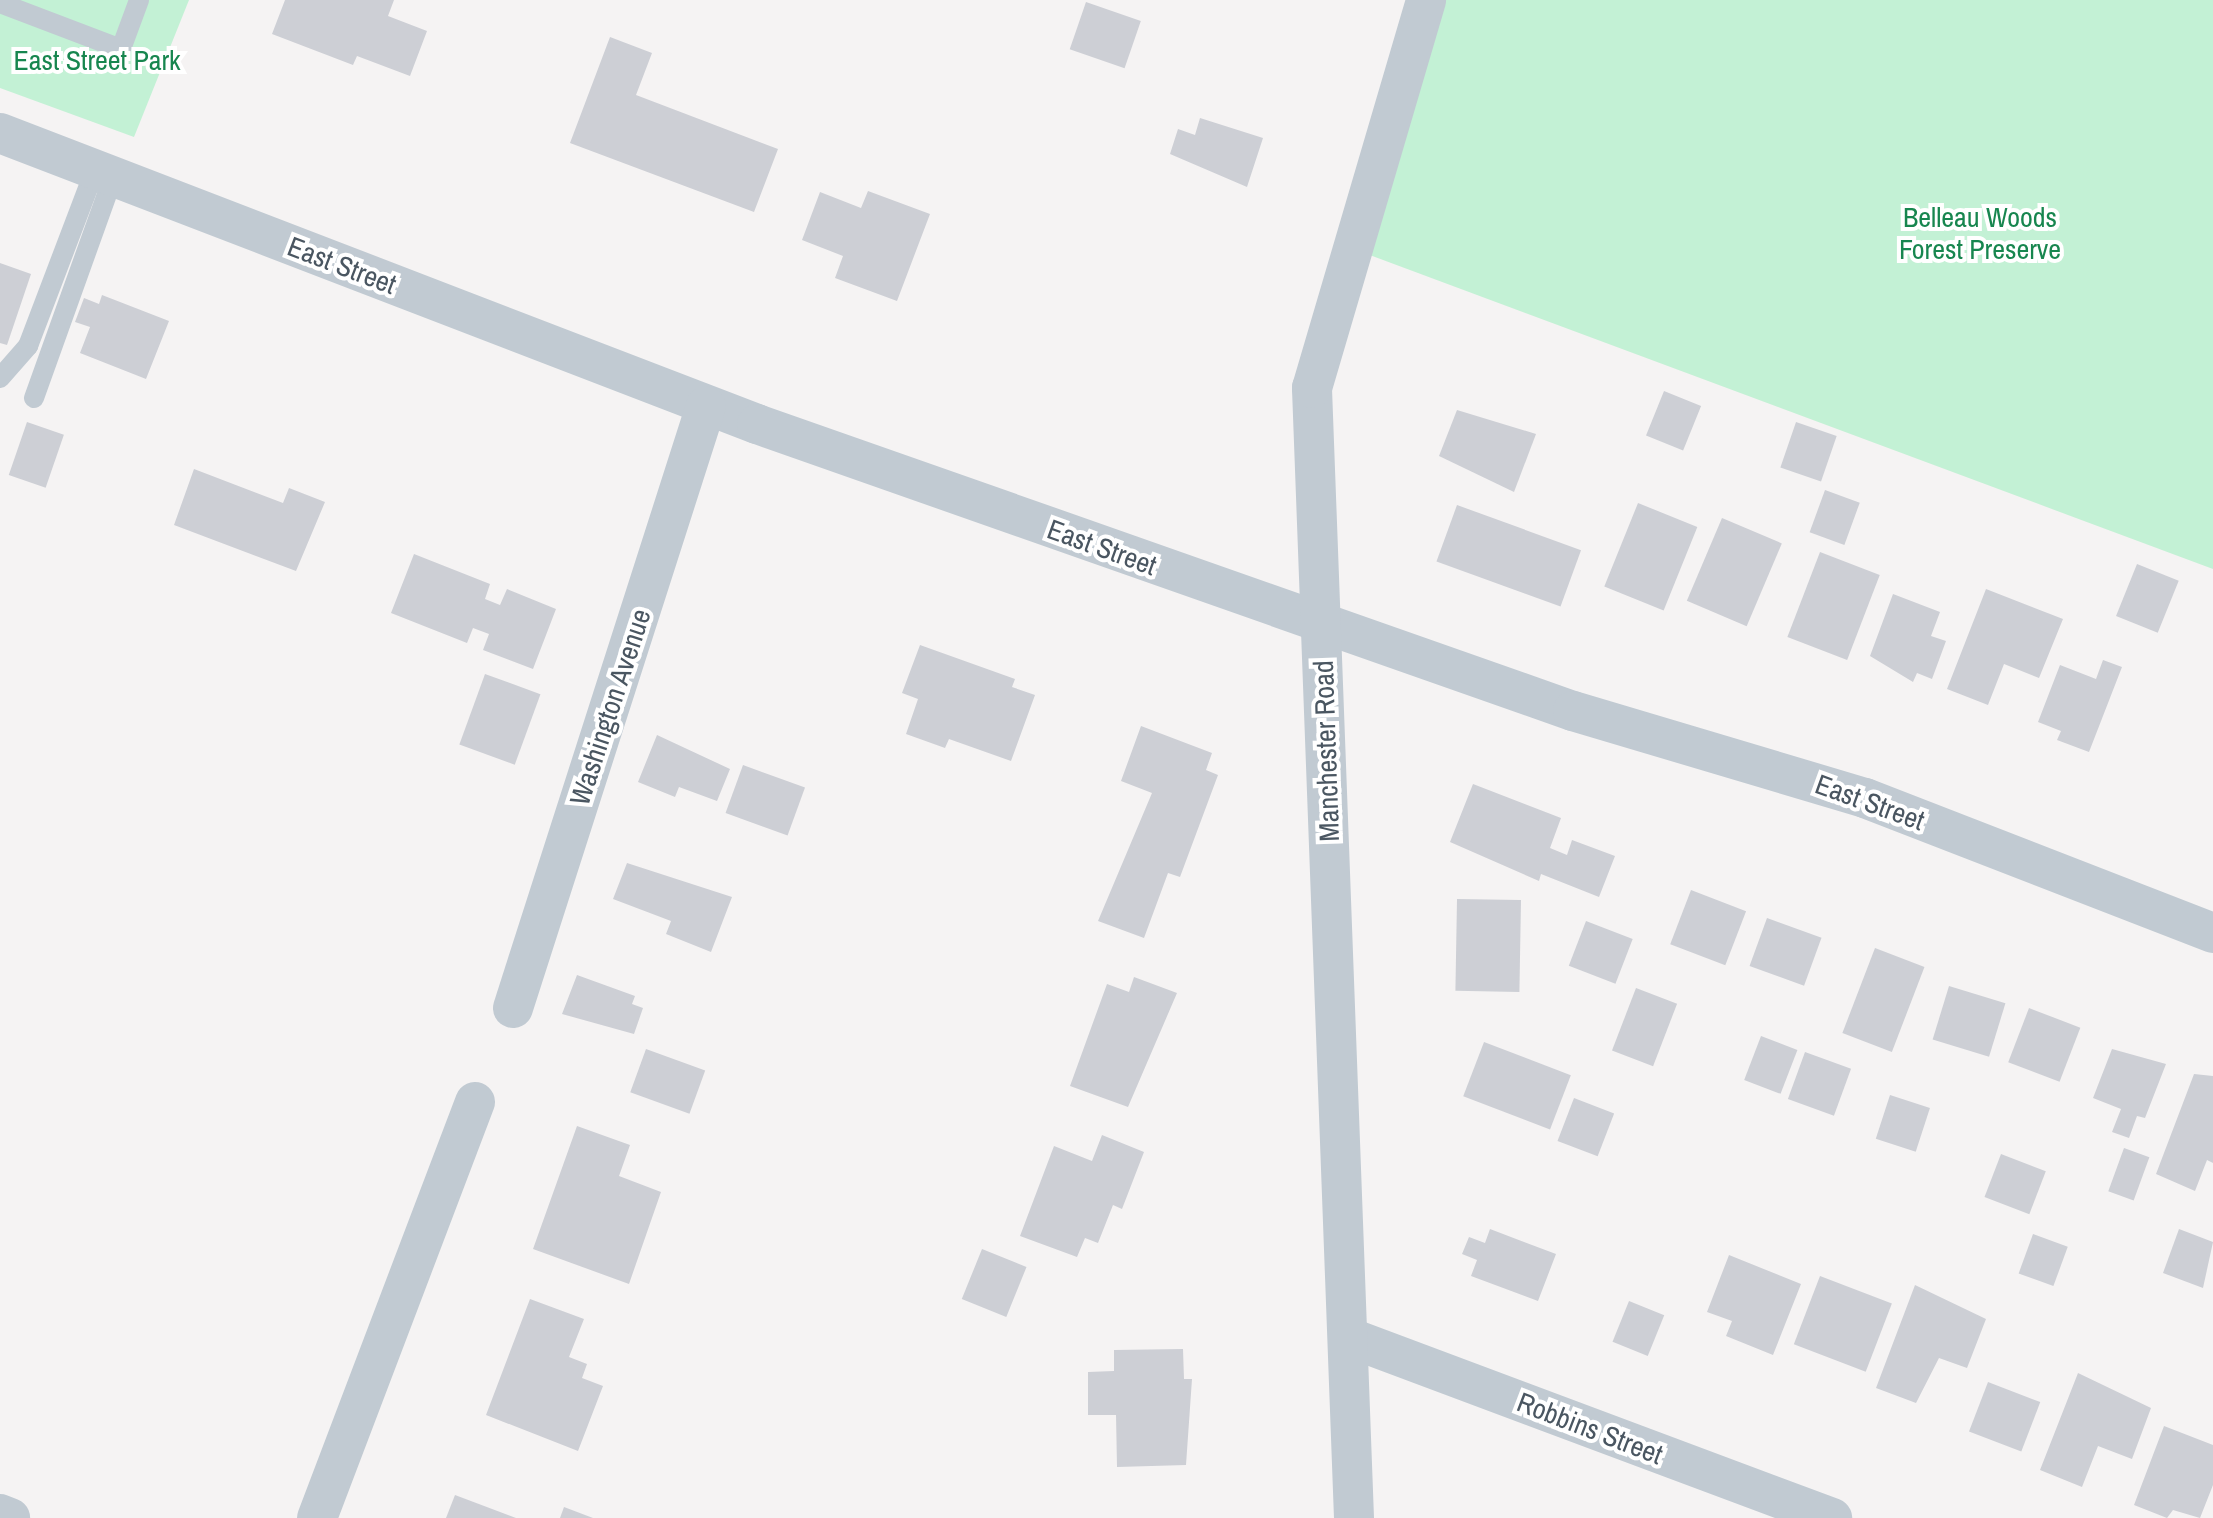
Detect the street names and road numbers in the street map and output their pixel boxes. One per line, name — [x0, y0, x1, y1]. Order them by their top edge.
street label: East Street — [283, 229, 401, 301]
street label: East Street — [1043, 512, 1161, 582]
street label: Washington Avenue — [562, 604, 658, 810]
street label: Manchester Road — [1306, 660, 1346, 842]
street label: East Street — [1811, 767, 1929, 837]
street label: Robbins Street — [1512, 1385, 1668, 1471]

